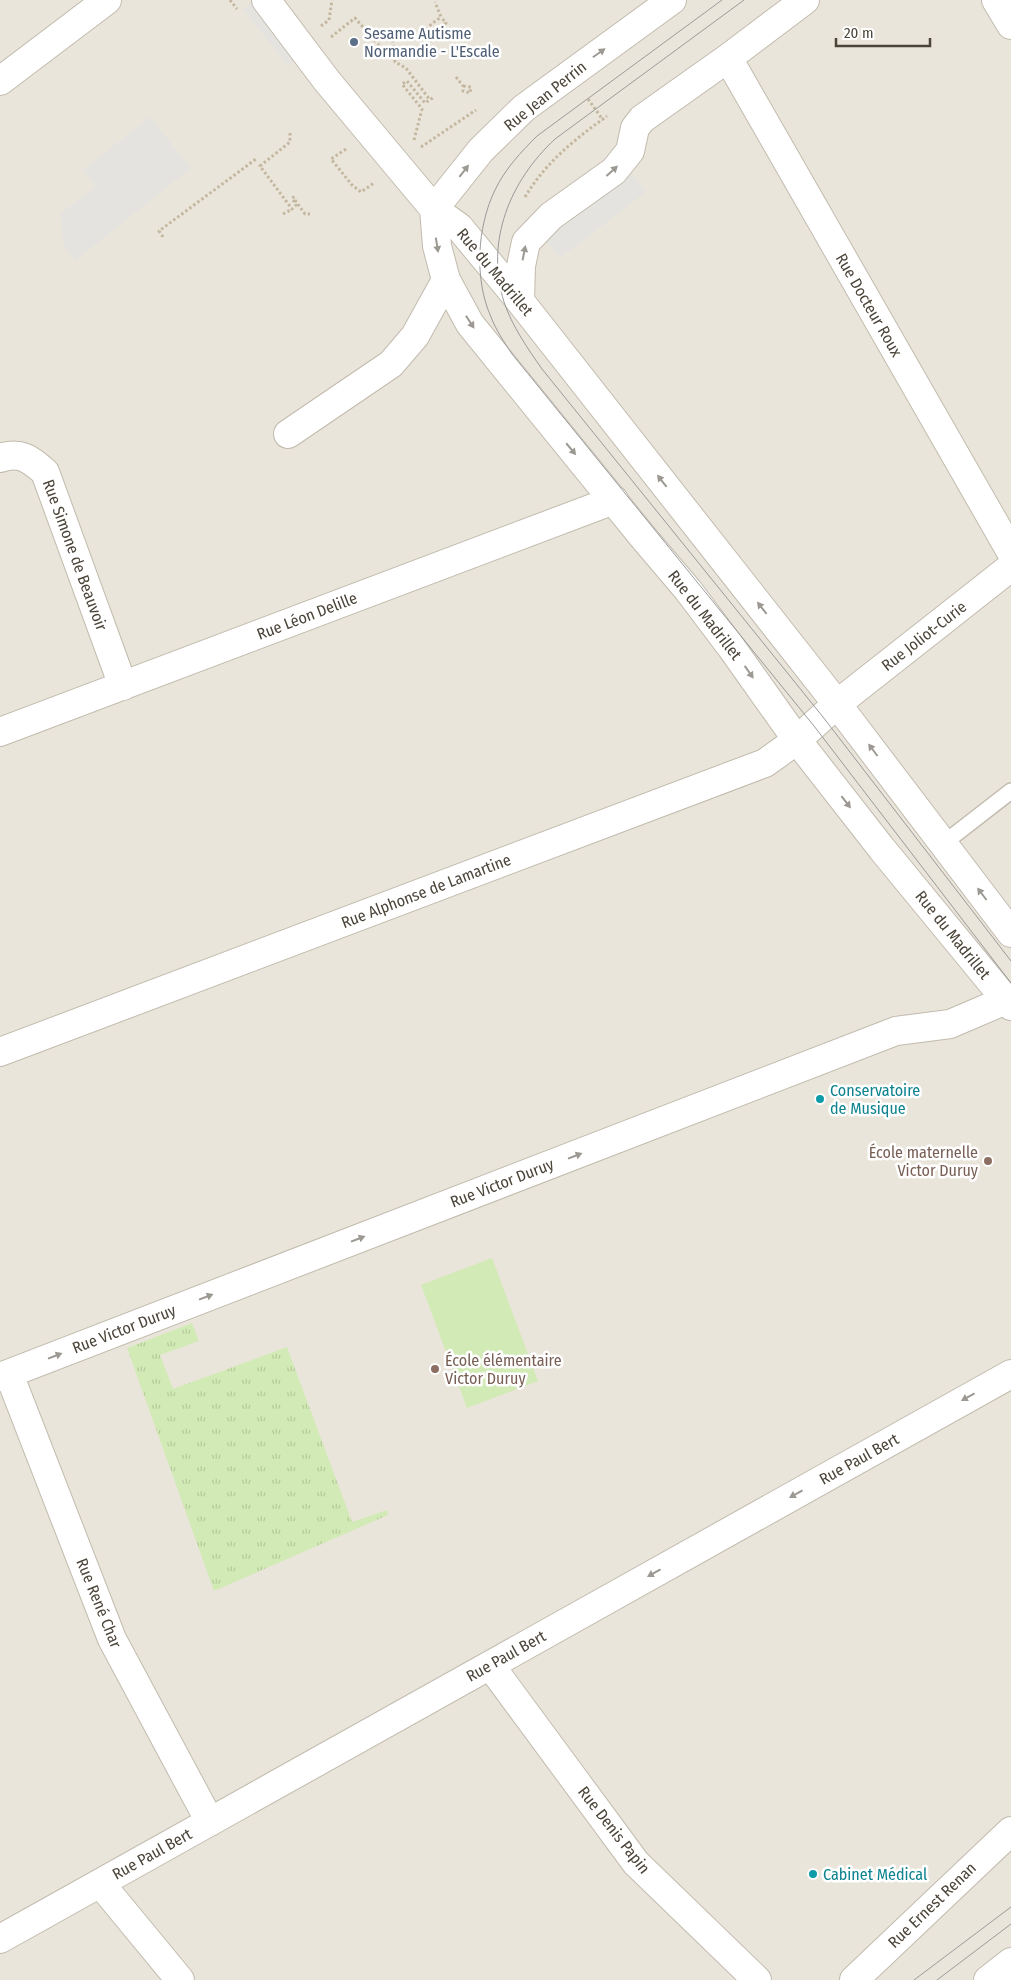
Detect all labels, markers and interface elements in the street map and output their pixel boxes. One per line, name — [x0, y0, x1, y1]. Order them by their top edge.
scale bar — [836, 15, 930, 47]
place label: Sesame Autisme Normandie - L'Escale — [364, 24, 500, 61]
text: 20 m — [844, 24, 874, 42]
marker: Sesame Autisme Normandie - L'Escale — [348, 36, 360, 48]
one-way arrow — [592, 48, 606, 58]
street label: Rue Jean Perrin — [500, 57, 590, 135]
one-way arrow — [459, 164, 469, 178]
one-way arrow — [606, 165, 618, 177]
street label: Rue du Madrillet — [453, 224, 538, 320]
one-way arrow — [434, 238, 442, 254]
one-way arrow — [520, 245, 528, 260]
street label: Rue Docteur Roux — [832, 250, 906, 360]
one-way arrow — [465, 316, 474, 329]
one-way arrow — [566, 442, 577, 455]
one-way arrow — [656, 475, 667, 488]
street label: Rue Simone de Beauvoir — [39, 477, 111, 634]
street label: Rue du Madrillet — [664, 566, 746, 664]
street label: Rue Léon Delille — [254, 588, 360, 644]
street label: Rue Joliot-Curie — [878, 597, 970, 675]
one-way arrow — [757, 602, 768, 615]
one-way arrow — [744, 665, 754, 679]
one-way arrow — [868, 743, 878, 757]
one-way arrow — [841, 795, 851, 809]
street label: Rue Alphonse de Lamartine — [339, 850, 514, 932]
street label: Rue du Madrillet — [912, 887, 995, 984]
one-way arrow — [976, 888, 987, 901]
place label: Conservatoire de Musique — [830, 1081, 920, 1118]
marker: Conservatoire de Musique — [814, 1093, 826, 1105]
place label: École maternelle Victor Duruy — [869, 1143, 979, 1180]
one-way arrow — [567, 1151, 582, 1159]
street label: Rue Victor Duruy — [448, 1154, 557, 1211]
marker: École maternelle Victor Duruy — [982, 1155, 994, 1167]
one-way arrow — [350, 1235, 365, 1242]
one-way arrow — [199, 1293, 213, 1301]
street label: Rue Victor Duruy — [70, 1300, 179, 1357]
place label: École élémentaire Victor Duruy — [445, 1351, 562, 1388]
one-way arrow — [47, 1352, 62, 1359]
marker: École élémentaire Victor Duruy — [429, 1363, 441, 1375]
one-way arrow — [962, 1393, 975, 1402]
street label: Rue Paul Bert — [816, 1429, 903, 1489]
one-way arrow — [789, 1490, 803, 1498]
street label: Rue René Char — [72, 1555, 126, 1651]
one-way arrow — [648, 1569, 661, 1578]
street label: Rue Paul Bert — [463, 1626, 550, 1686]
street label: Rue Denis Papin — [574, 1783, 654, 1877]
street label: Rue Paul Bert — [109, 1824, 196, 1884]
street label: Rue Ernest Renan — [884, 1858, 980, 1952]
place label: Cabinet Médical — [823, 1865, 927, 1884]
marker: Cabinet Médical — [807, 1868, 819, 1880]

